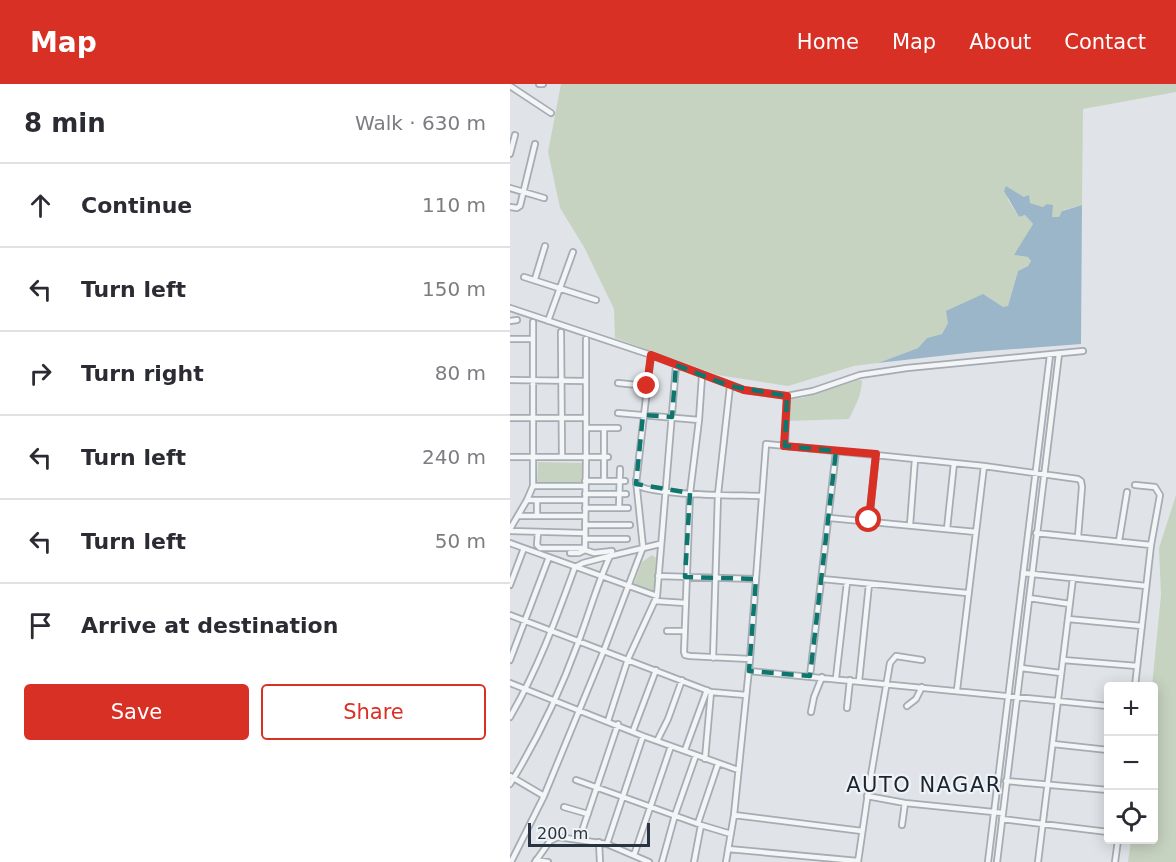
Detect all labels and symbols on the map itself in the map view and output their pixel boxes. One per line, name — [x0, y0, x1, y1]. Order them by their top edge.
route end — [633, 372, 659, 398]
route start — [855, 506, 881, 532]
district label: AUTO NAGAR — [846, 773, 1002, 797]
scale bar — [528, 820, 650, 848]

